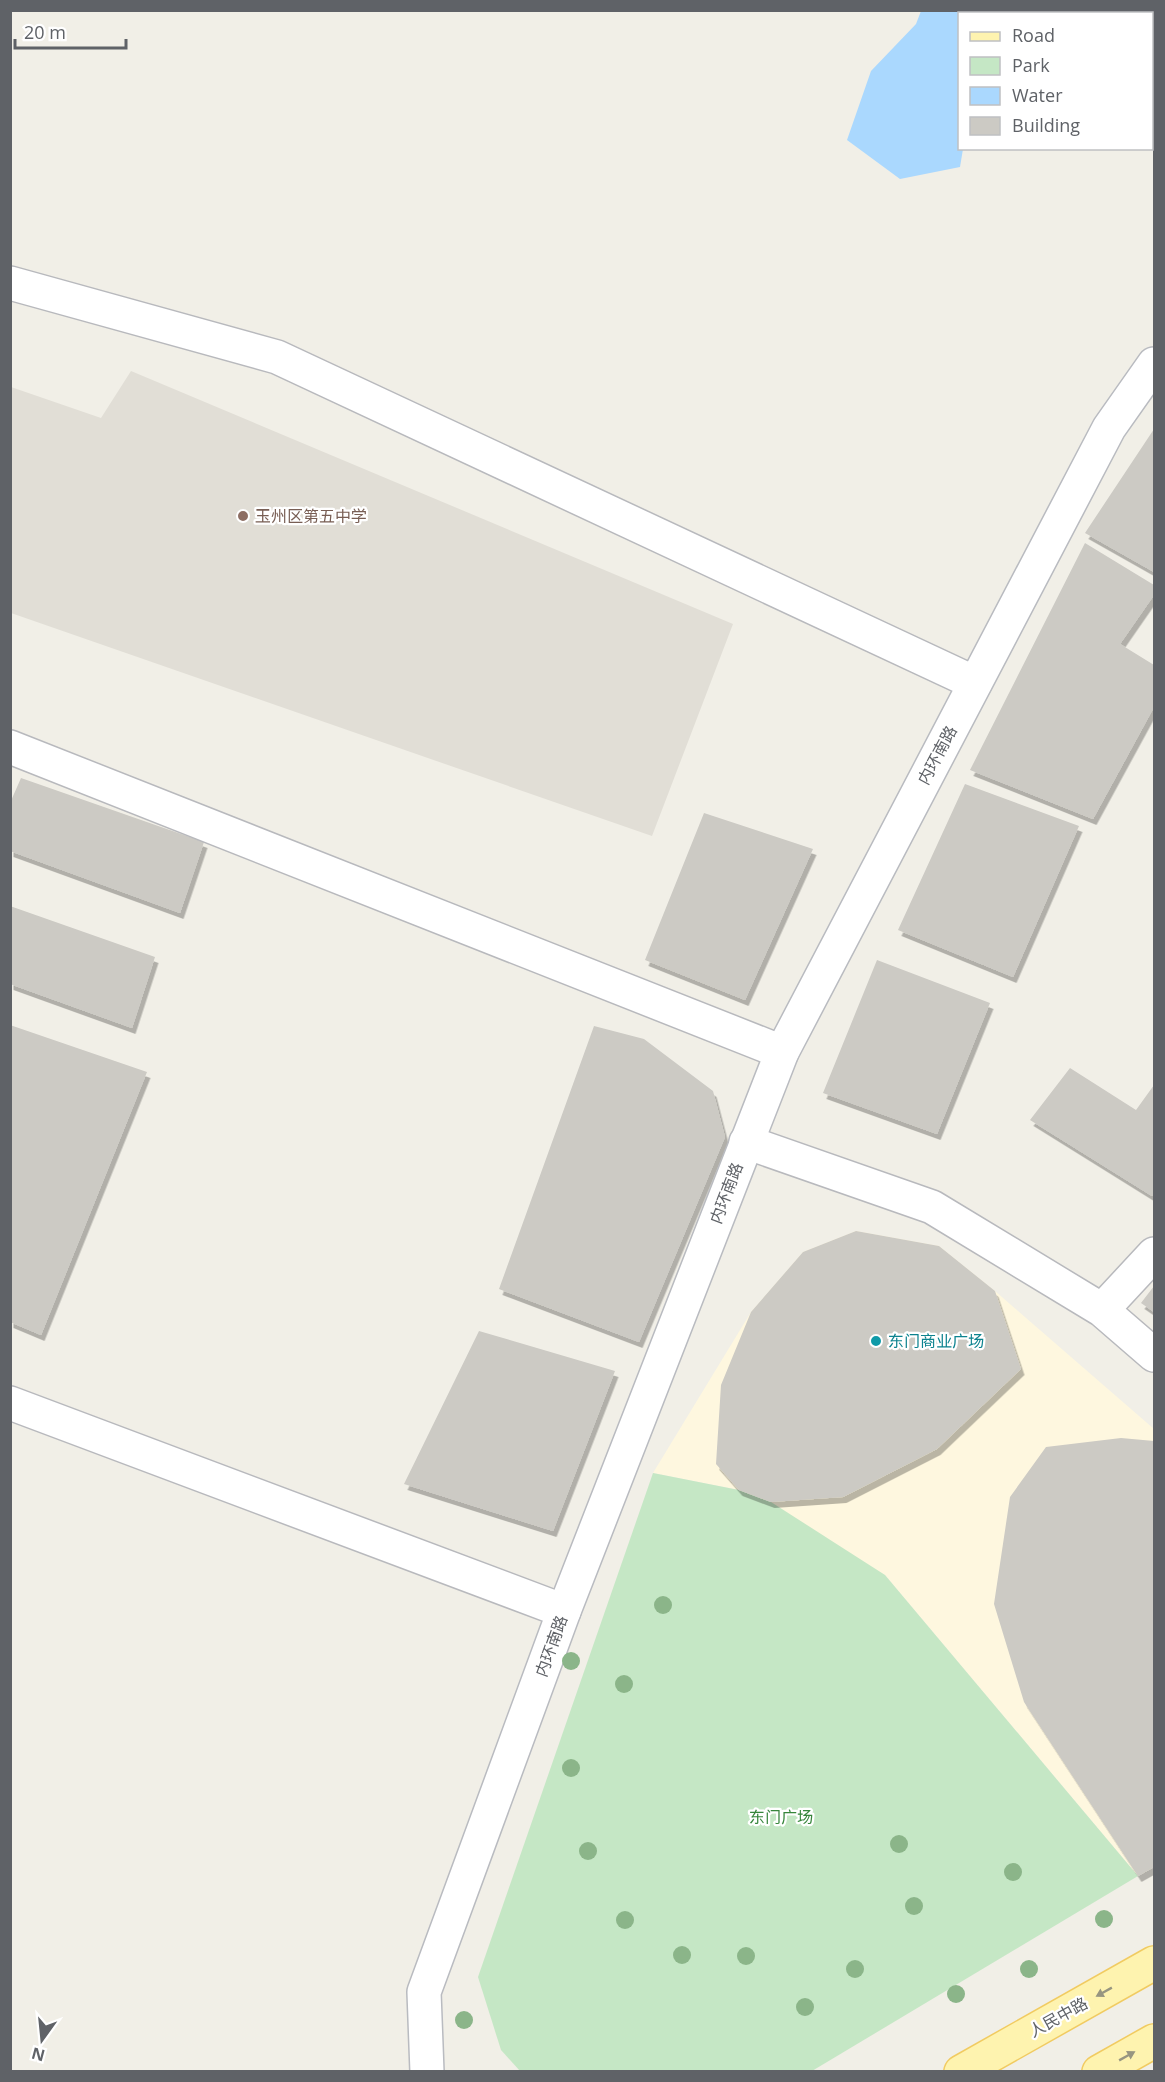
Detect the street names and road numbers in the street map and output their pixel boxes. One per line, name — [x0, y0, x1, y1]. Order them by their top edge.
street label: 内环南路 — [912, 722, 962, 788]
street label: 内环南路 — [704, 1159, 748, 1227]
street label: 内环南路 — [530, 1612, 572, 1680]
street label: 人民中路 — [1025, 1992, 1091, 2042]

